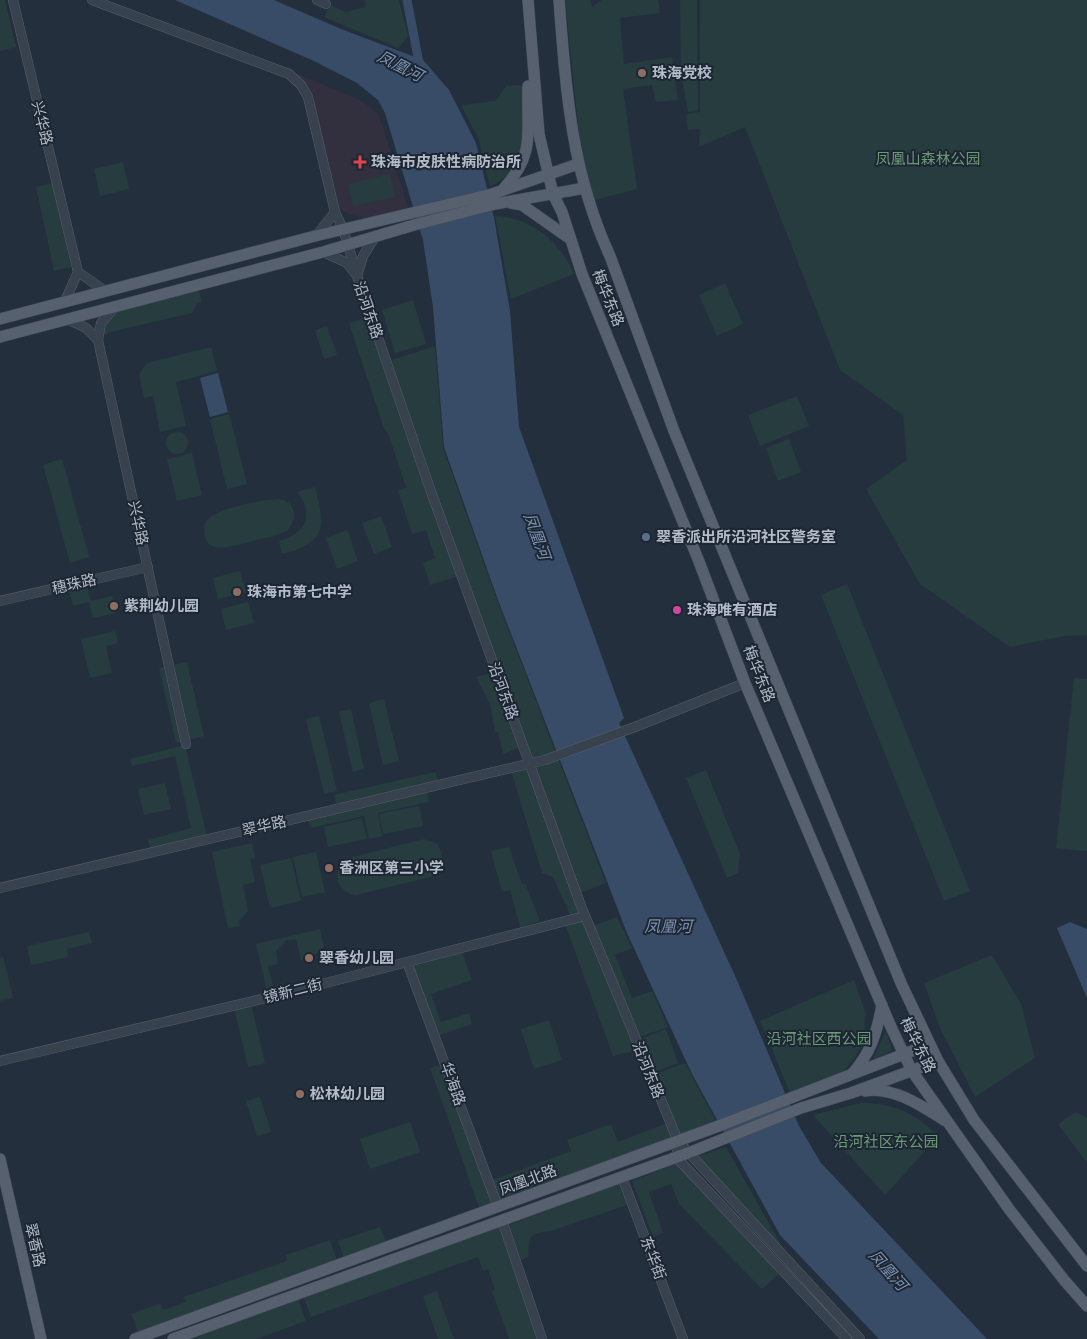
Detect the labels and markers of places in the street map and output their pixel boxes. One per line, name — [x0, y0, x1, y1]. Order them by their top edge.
place label: 珠海党校 — [652, 64, 712, 82]
marker: 珠海党校 — [636, 67, 648, 79]
place label: 珠海市皮肤性病防治所 — [371, 153, 521, 171]
marker: 珠海市皮肤性病防治所 — [353, 155, 367, 169]
place label: 翠香派出所沿河社区警务室 — [656, 528, 836, 546]
marker: 翠香派出所沿河社区警务室 — [640, 531, 652, 543]
place label: 珠海市第七中学 — [247, 583, 352, 601]
marker: 珠海市第七中学 — [231, 586, 243, 598]
place label: 紫荆幼儿园 — [124, 597, 199, 615]
marker: 紫荆幼儿园 — [108, 600, 120, 612]
place label: 珠海唯有酒店 — [687, 601, 777, 619]
marker: 珠海唯有酒店 — [671, 604, 683, 616]
place label: 香洲区第三小学 — [339, 859, 444, 877]
marker: 香洲区第三小学 — [323, 862, 335, 874]
place label: 翠香幼儿园 — [319, 949, 394, 967]
marker: 翠香幼儿园 — [303, 952, 315, 964]
place label: 松林幼儿园 — [310, 1085, 385, 1103]
marker: 松林幼儿园 — [294, 1088, 306, 1100]

